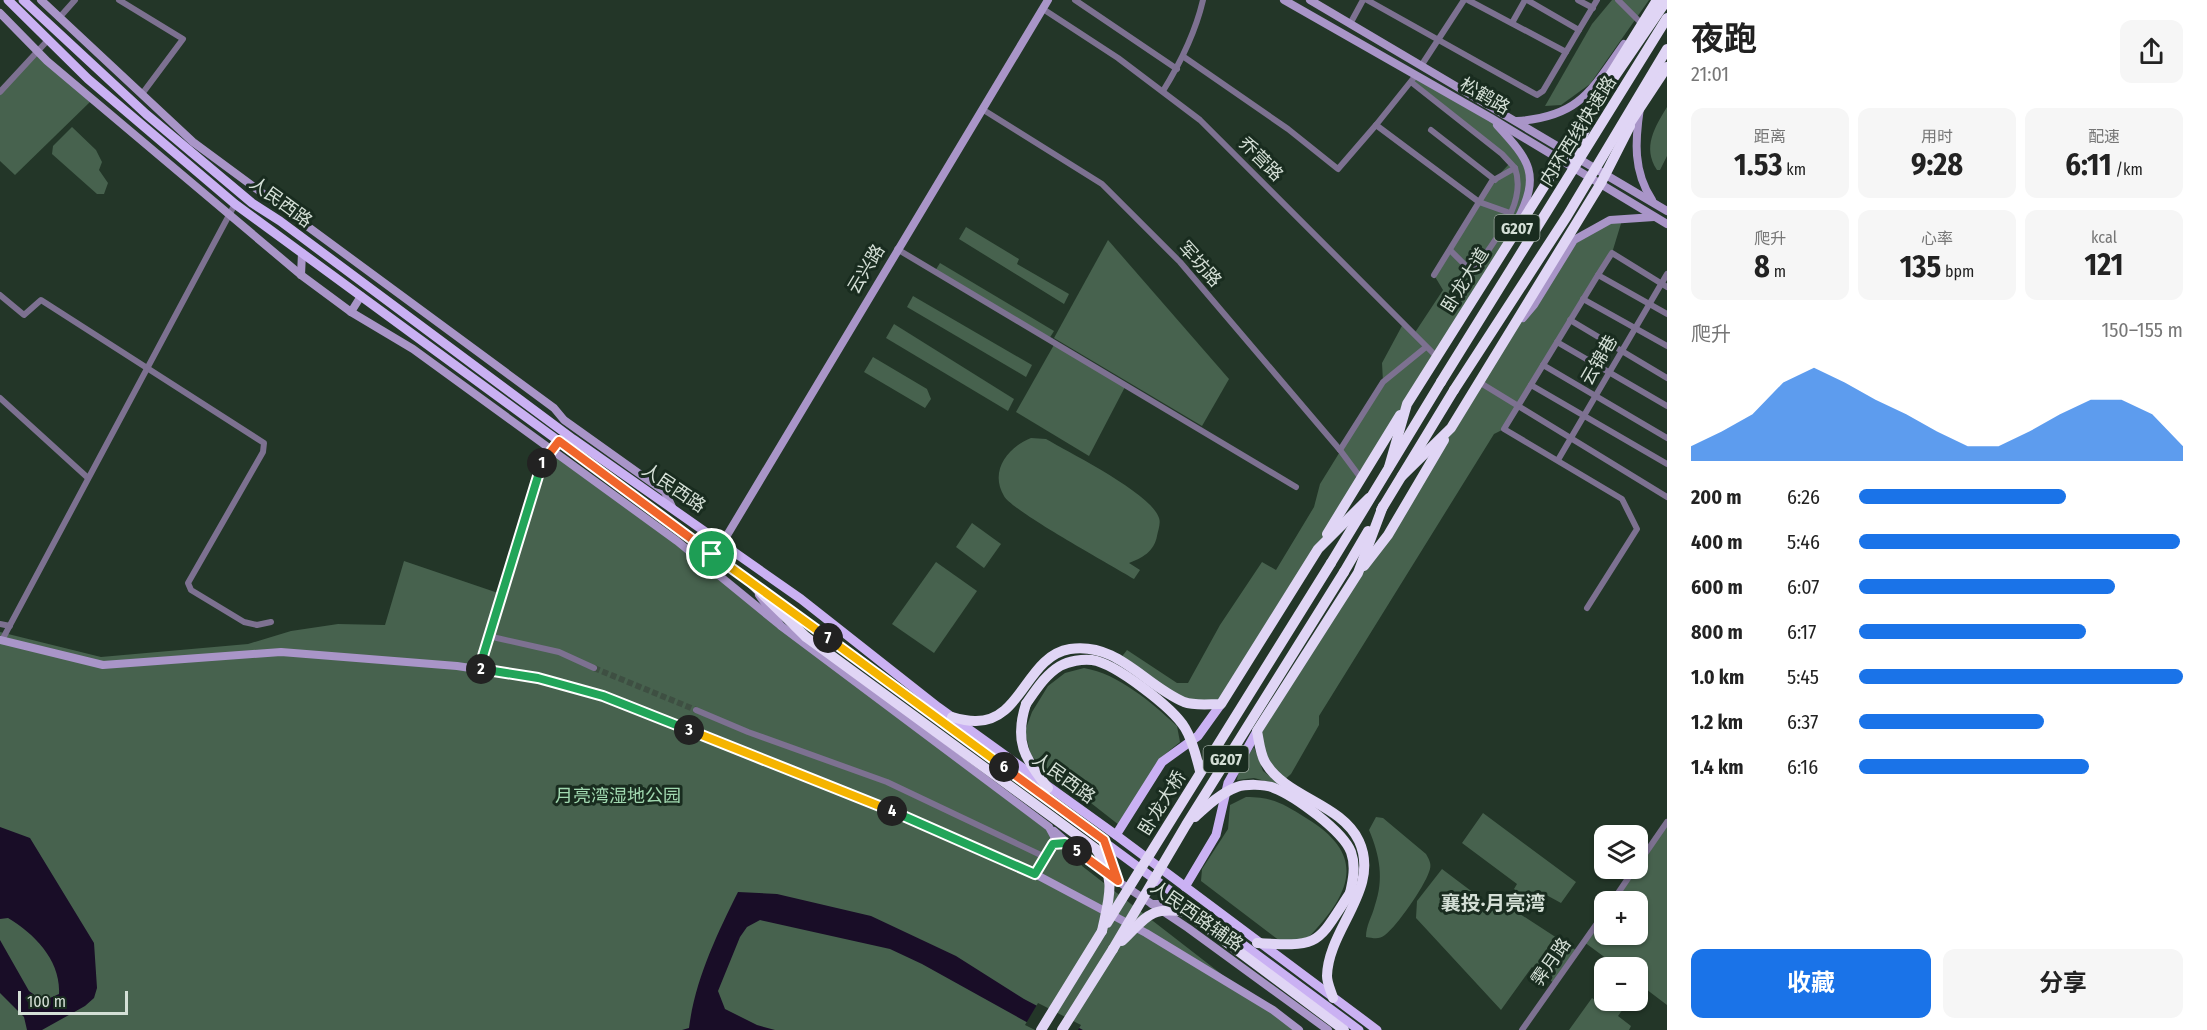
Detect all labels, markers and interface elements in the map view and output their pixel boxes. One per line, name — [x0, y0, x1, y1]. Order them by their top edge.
text: 夜跑 — [1691, 19, 1757, 59]
button: share — [2120, 20, 2183, 83]
text: 21:01 — [1691, 62, 1729, 86]
street label: 内环西线快速路 — [1535, 72, 1621, 190]
street label: 松鹤路 — [1456, 73, 1514, 119]
text: 距离 — [1754, 127, 1786, 146]
text: 用时 — [1921, 127, 1953, 146]
text: 配速 — [2088, 127, 2120, 146]
street label: 乔营路 — [1234, 132, 1288, 186]
text: 1.53 — [1734, 147, 1782, 183]
text: 9:28 — [1911, 147, 1963, 183]
text: 6:11 — [2065, 147, 2112, 183]
text: km — [1782, 160, 1806, 179]
text: /km — [2112, 160, 2143, 179]
street label: 人民西路 — [245, 172, 317, 232]
road number: G207 — [1494, 215, 1540, 241]
text: kcal — [2091, 228, 2117, 247]
text: 爬升 — [1754, 229, 1786, 248]
text: 心率 — [1921, 229, 1953, 248]
street label: 军坊路 — [1174, 237, 1226, 291]
street label: 云兴路 — [843, 240, 889, 298]
street label: 卧龙大道 — [1437, 244, 1493, 316]
text: 121 — [2085, 247, 2123, 283]
text: 8 — [1754, 249, 1770, 285]
text: 135 — [1900, 249, 1941, 285]
text: m — [1770, 262, 1786, 281]
text: bpm — [1941, 262, 1974, 281]
text: 150–155 m — [2101, 318, 2183, 342]
text: 爬升 — [1691, 322, 1731, 346]
street label: 云锦巷 — [1576, 331, 1622, 389]
pin: 1 — [527, 448, 557, 478]
text: 1 — [539, 453, 545, 472]
street label: 人民西路 — [638, 459, 710, 517]
text: 200 m — [1691, 485, 1742, 509]
text: 6:26 — [1787, 485, 1820, 509]
pin — [686, 528, 737, 579]
text: 400 m — [1691, 530, 1743, 554]
text: 5:46 — [1787, 530, 1820, 554]
icon: arrive — [695, 537, 728, 570]
text: 600 m — [1691, 575, 1743, 599]
text: 6:07 — [1787, 575, 1819, 599]
text: 800 m — [1691, 620, 1743, 644]
text: 6:17 — [1787, 620, 1816, 644]
pin: 7 — [813, 623, 843, 653]
text: 7 — [825, 628, 831, 647]
pin: 2 — [466, 654, 496, 684]
text: 2 — [477, 659, 485, 678]
text: 1.0 km — [1691, 665, 1744, 689]
text: 5:45 — [1787, 665, 1819, 689]
text: 1.2 km — [1691, 710, 1743, 734]
text: 6:37 — [1787, 710, 1818, 734]
pin: 3 — [674, 715, 704, 745]
text: 3 — [685, 720, 693, 739]
road number: G207 — [1204, 746, 1248, 772]
street label: 人民西路 — [1028, 748, 1100, 808]
pin: 6 — [989, 752, 1019, 782]
text: 1.4 km — [1691, 755, 1743, 779]
text: 6:16 — [1787, 755, 1818, 779]
text: 6 — [1000, 757, 1008, 776]
street label: 卧龙大桥 — [1134, 767, 1190, 839]
park label: 月亮湾湿地公园 — [555, 785, 681, 807]
pin: 4 — [877, 796, 907, 826]
text: 4 — [888, 801, 896, 820]
map controls — [1594, 825, 1648, 1011]
button: layers — [1594, 825, 1648, 879]
pin: 5 — [1062, 836, 1092, 866]
text: 5 — [1073, 841, 1081, 860]
street label: 人民西路辅路 — [1146, 876, 1248, 956]
district label: 襄投·月亮湾 — [1441, 891, 1545, 915]
button: + — [1594, 891, 1648, 945]
street label: 霁月路 — [1527, 934, 1575, 990]
button: 收藏 — [1691, 949, 1931, 1018]
button: 分享 — [1943, 949, 2183, 1018]
button: − — [1594, 957, 1648, 1011]
scale bar — [18, 988, 128, 1016]
text: 100 m — [27, 992, 66, 1011]

